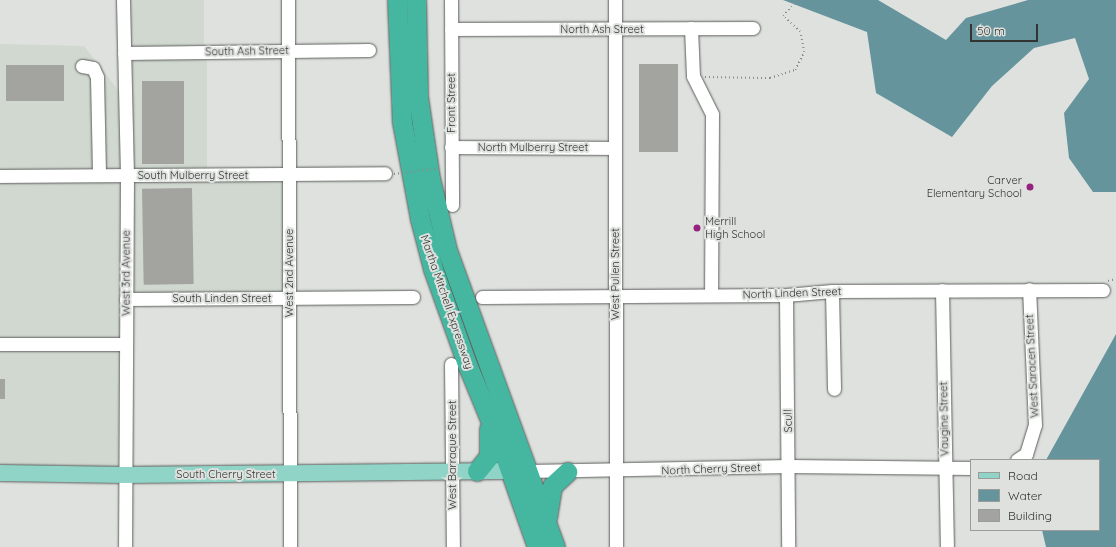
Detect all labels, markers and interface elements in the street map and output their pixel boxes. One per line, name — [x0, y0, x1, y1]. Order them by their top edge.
scale bar — [972, 16, 1040, 42]
street label: North Ash Street — [560, 22, 644, 36]
text: 50 m — [977, 23, 1005, 38]
street label: South Ash Street — [205, 44, 289, 58]
street label: Front Street — [444, 73, 458, 133]
street label: North Mulberry Street — [478, 140, 588, 154]
street label: South Mulberry Street — [138, 168, 248, 182]
place label: Carver Elementary School — [927, 174, 1022, 200]
marker: Carver Elementary School — [1025, 182, 1035, 192]
place label: Merrill High School — [705, 215, 765, 241]
marker: Merrill High School — [692, 223, 702, 233]
street label: West Pullen Street — [608, 228, 622, 320]
street label: West 2nd Avenue — [282, 229, 296, 317]
street label: West 3rd Avenue — [119, 230, 133, 316]
street label: Martha Mitchell Expressway — [418, 233, 476, 371]
street label: North Linden Street — [742, 285, 842, 301]
street label: South Linden Street — [173, 291, 271, 305]
street label: West Saracen Street — [1023, 314, 1041, 418]
street label: Vaugine Street — [937, 382, 951, 456]
street label: West Barraque Street — [445, 400, 459, 510]
street label: Scull — [781, 409, 795, 433]
legend — [970, 459, 1100, 531]
street label: North Cherry Street — [661, 461, 761, 477]
street label: South Cherry Street — [176, 467, 276, 481]
text: Road — [1008, 468, 1038, 483]
text: Water — [1008, 488, 1042, 503]
text: Building — [1008, 508, 1052, 523]

